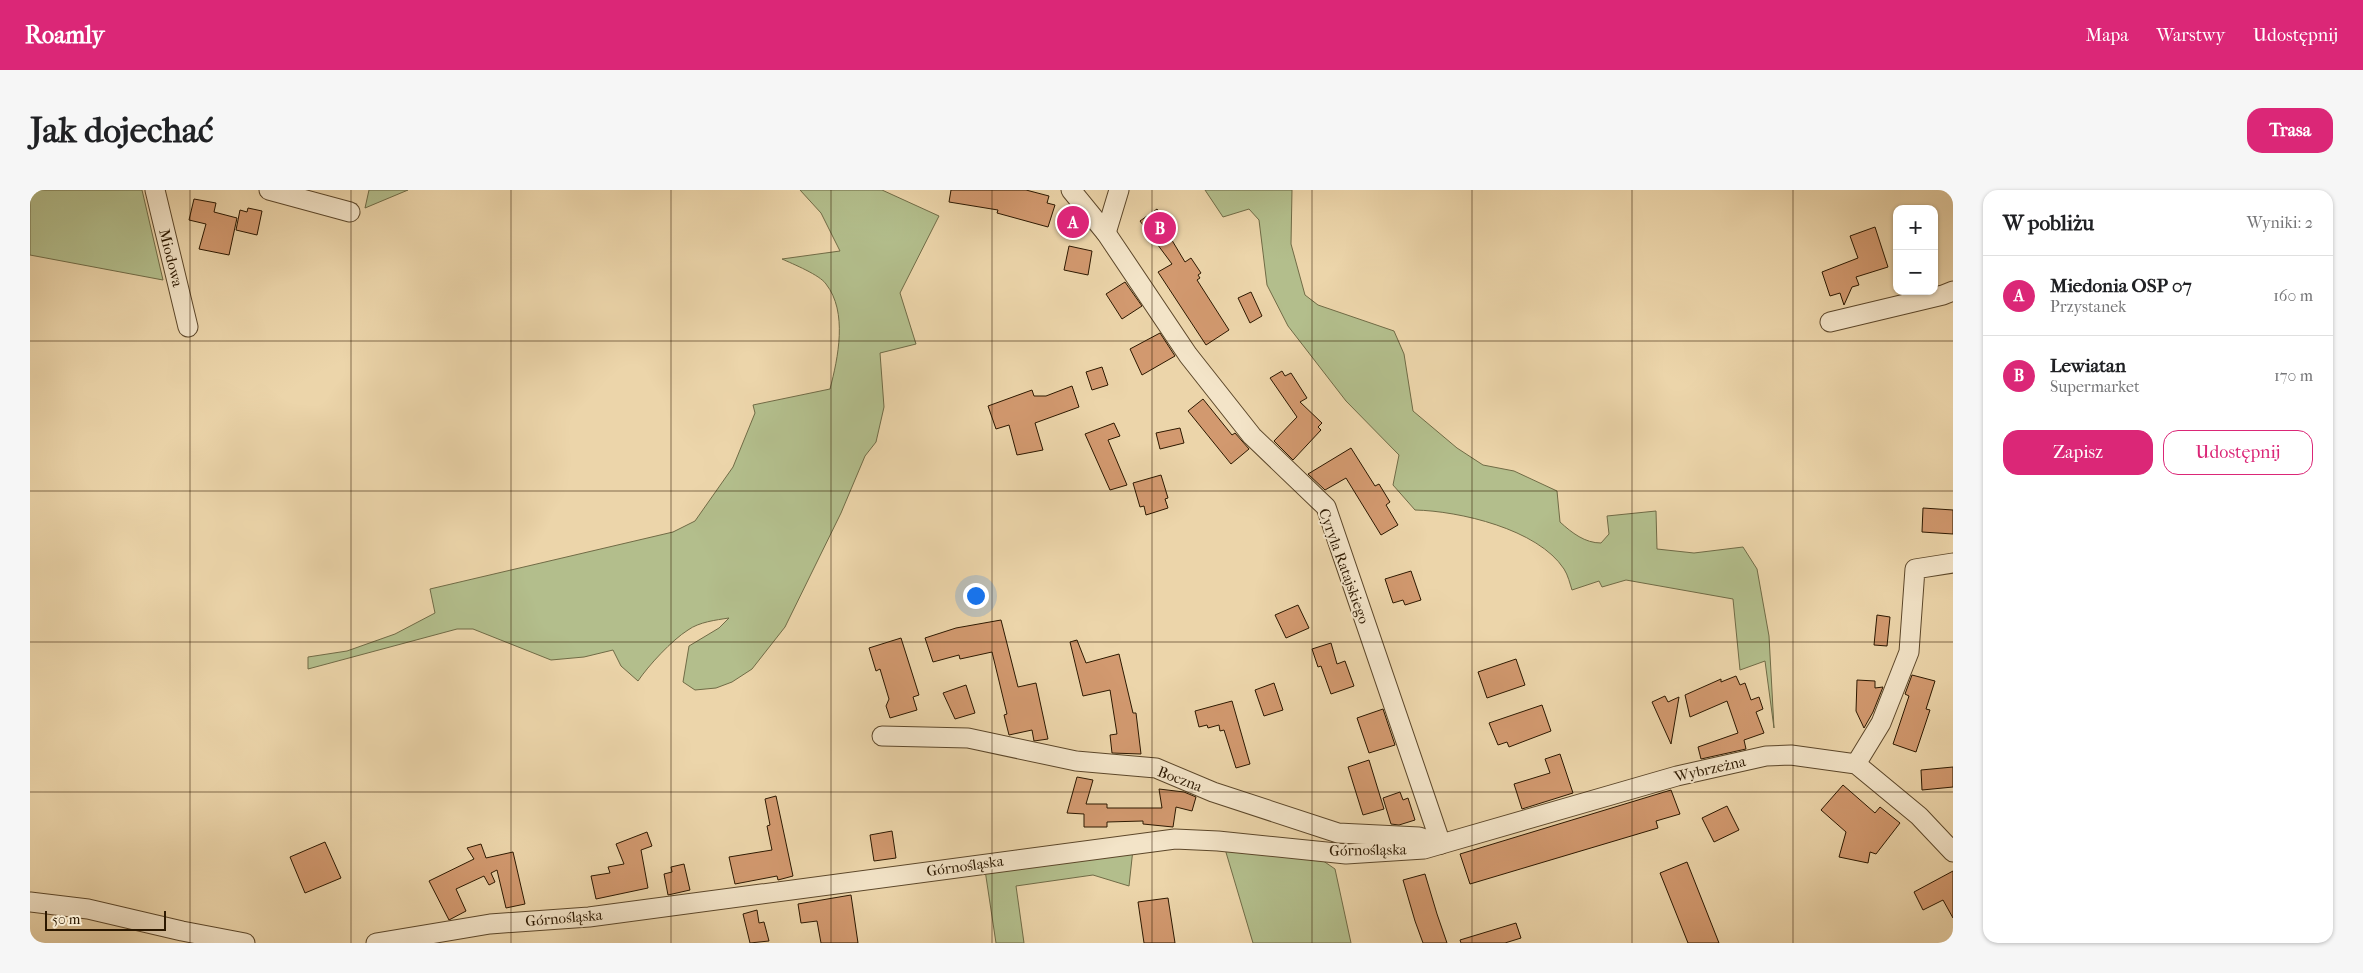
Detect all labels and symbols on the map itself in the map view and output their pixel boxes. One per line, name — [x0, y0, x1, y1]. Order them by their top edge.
pin: A — [1057, 203, 1089, 241]
pin: B — [1144, 209, 1176, 247]
street label: Miodowa — [155, 227, 187, 290]
street label: Cyryla Ratajskiego — [1315, 506, 1373, 627]
your location — [963, 583, 989, 609]
street label: Wybrzeżna — [1672, 752, 1749, 786]
street label: Boczna — [1155, 762, 1206, 796]
street label: Górnośląska — [1329, 840, 1408, 860]
street label: Górnośląska — [925, 852, 1006, 880]
street label: Górnośląska — [525, 906, 604, 930]
scale bar — [45, 908, 166, 931]

